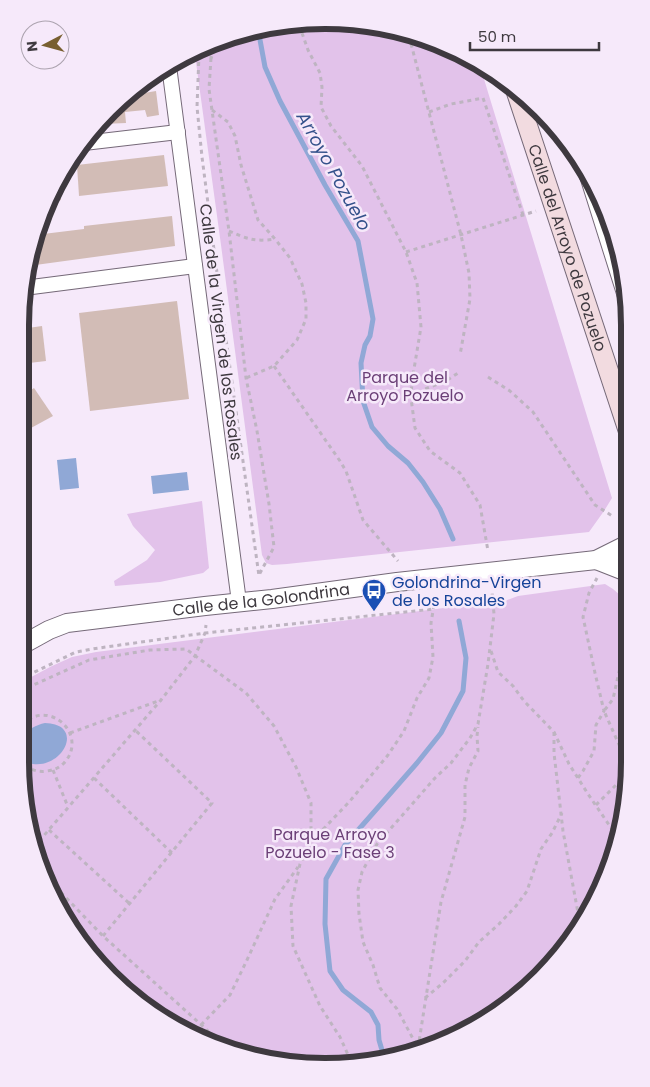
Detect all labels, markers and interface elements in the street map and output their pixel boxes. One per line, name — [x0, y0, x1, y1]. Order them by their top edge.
north arrow — [20, 20, 70, 70]
scale bar — [470, 20, 599, 52]
text: 50 m — [478, 26, 516, 47]
text: N — [22, 40, 43, 53]
water label: Arroyo Pozuelo — [290, 106, 377, 235]
street label: Calle del Arroyo de Pozuelo — [523, 141, 613, 354]
street label: Calle de la Virgen de los Rosales — [194, 202, 248, 462]
park label: Parque del Arroyo Pozuelo — [346, 366, 464, 407]
place label: Golondrina-Virgen de los Rosales — [392, 571, 541, 612]
street label: Calle de la Golondrina — [171, 577, 351, 621]
bus stop icon: Golondrina-Virgen de los Rosales — [361, 578, 387, 612]
park label: Parque Arroyo Pozuelo - Fase 3 — [265, 823, 395, 864]

